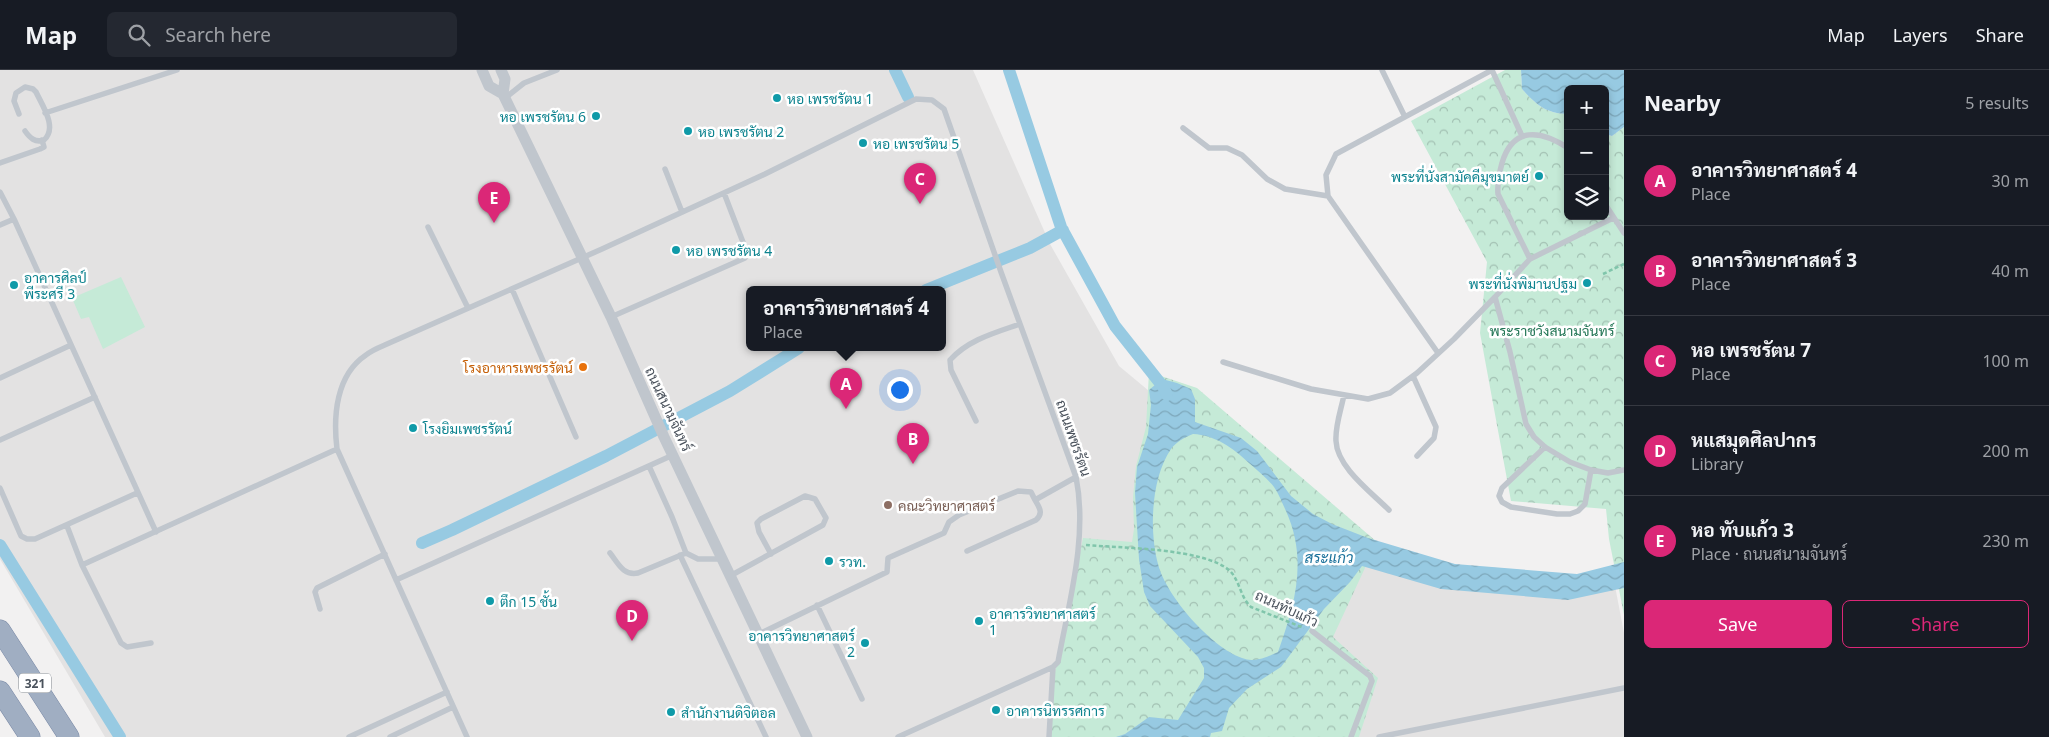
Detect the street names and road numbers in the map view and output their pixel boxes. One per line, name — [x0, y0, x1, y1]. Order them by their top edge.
street label: ถนนสนามจันทร์ — [641, 364, 697, 454]
street label: ถนนเพชรรัตน — [1052, 397, 1096, 479]
street label: ถนนทับแก้ว — [1252, 585, 1322, 631]
road number: 321 — [19, 674, 51, 692]

